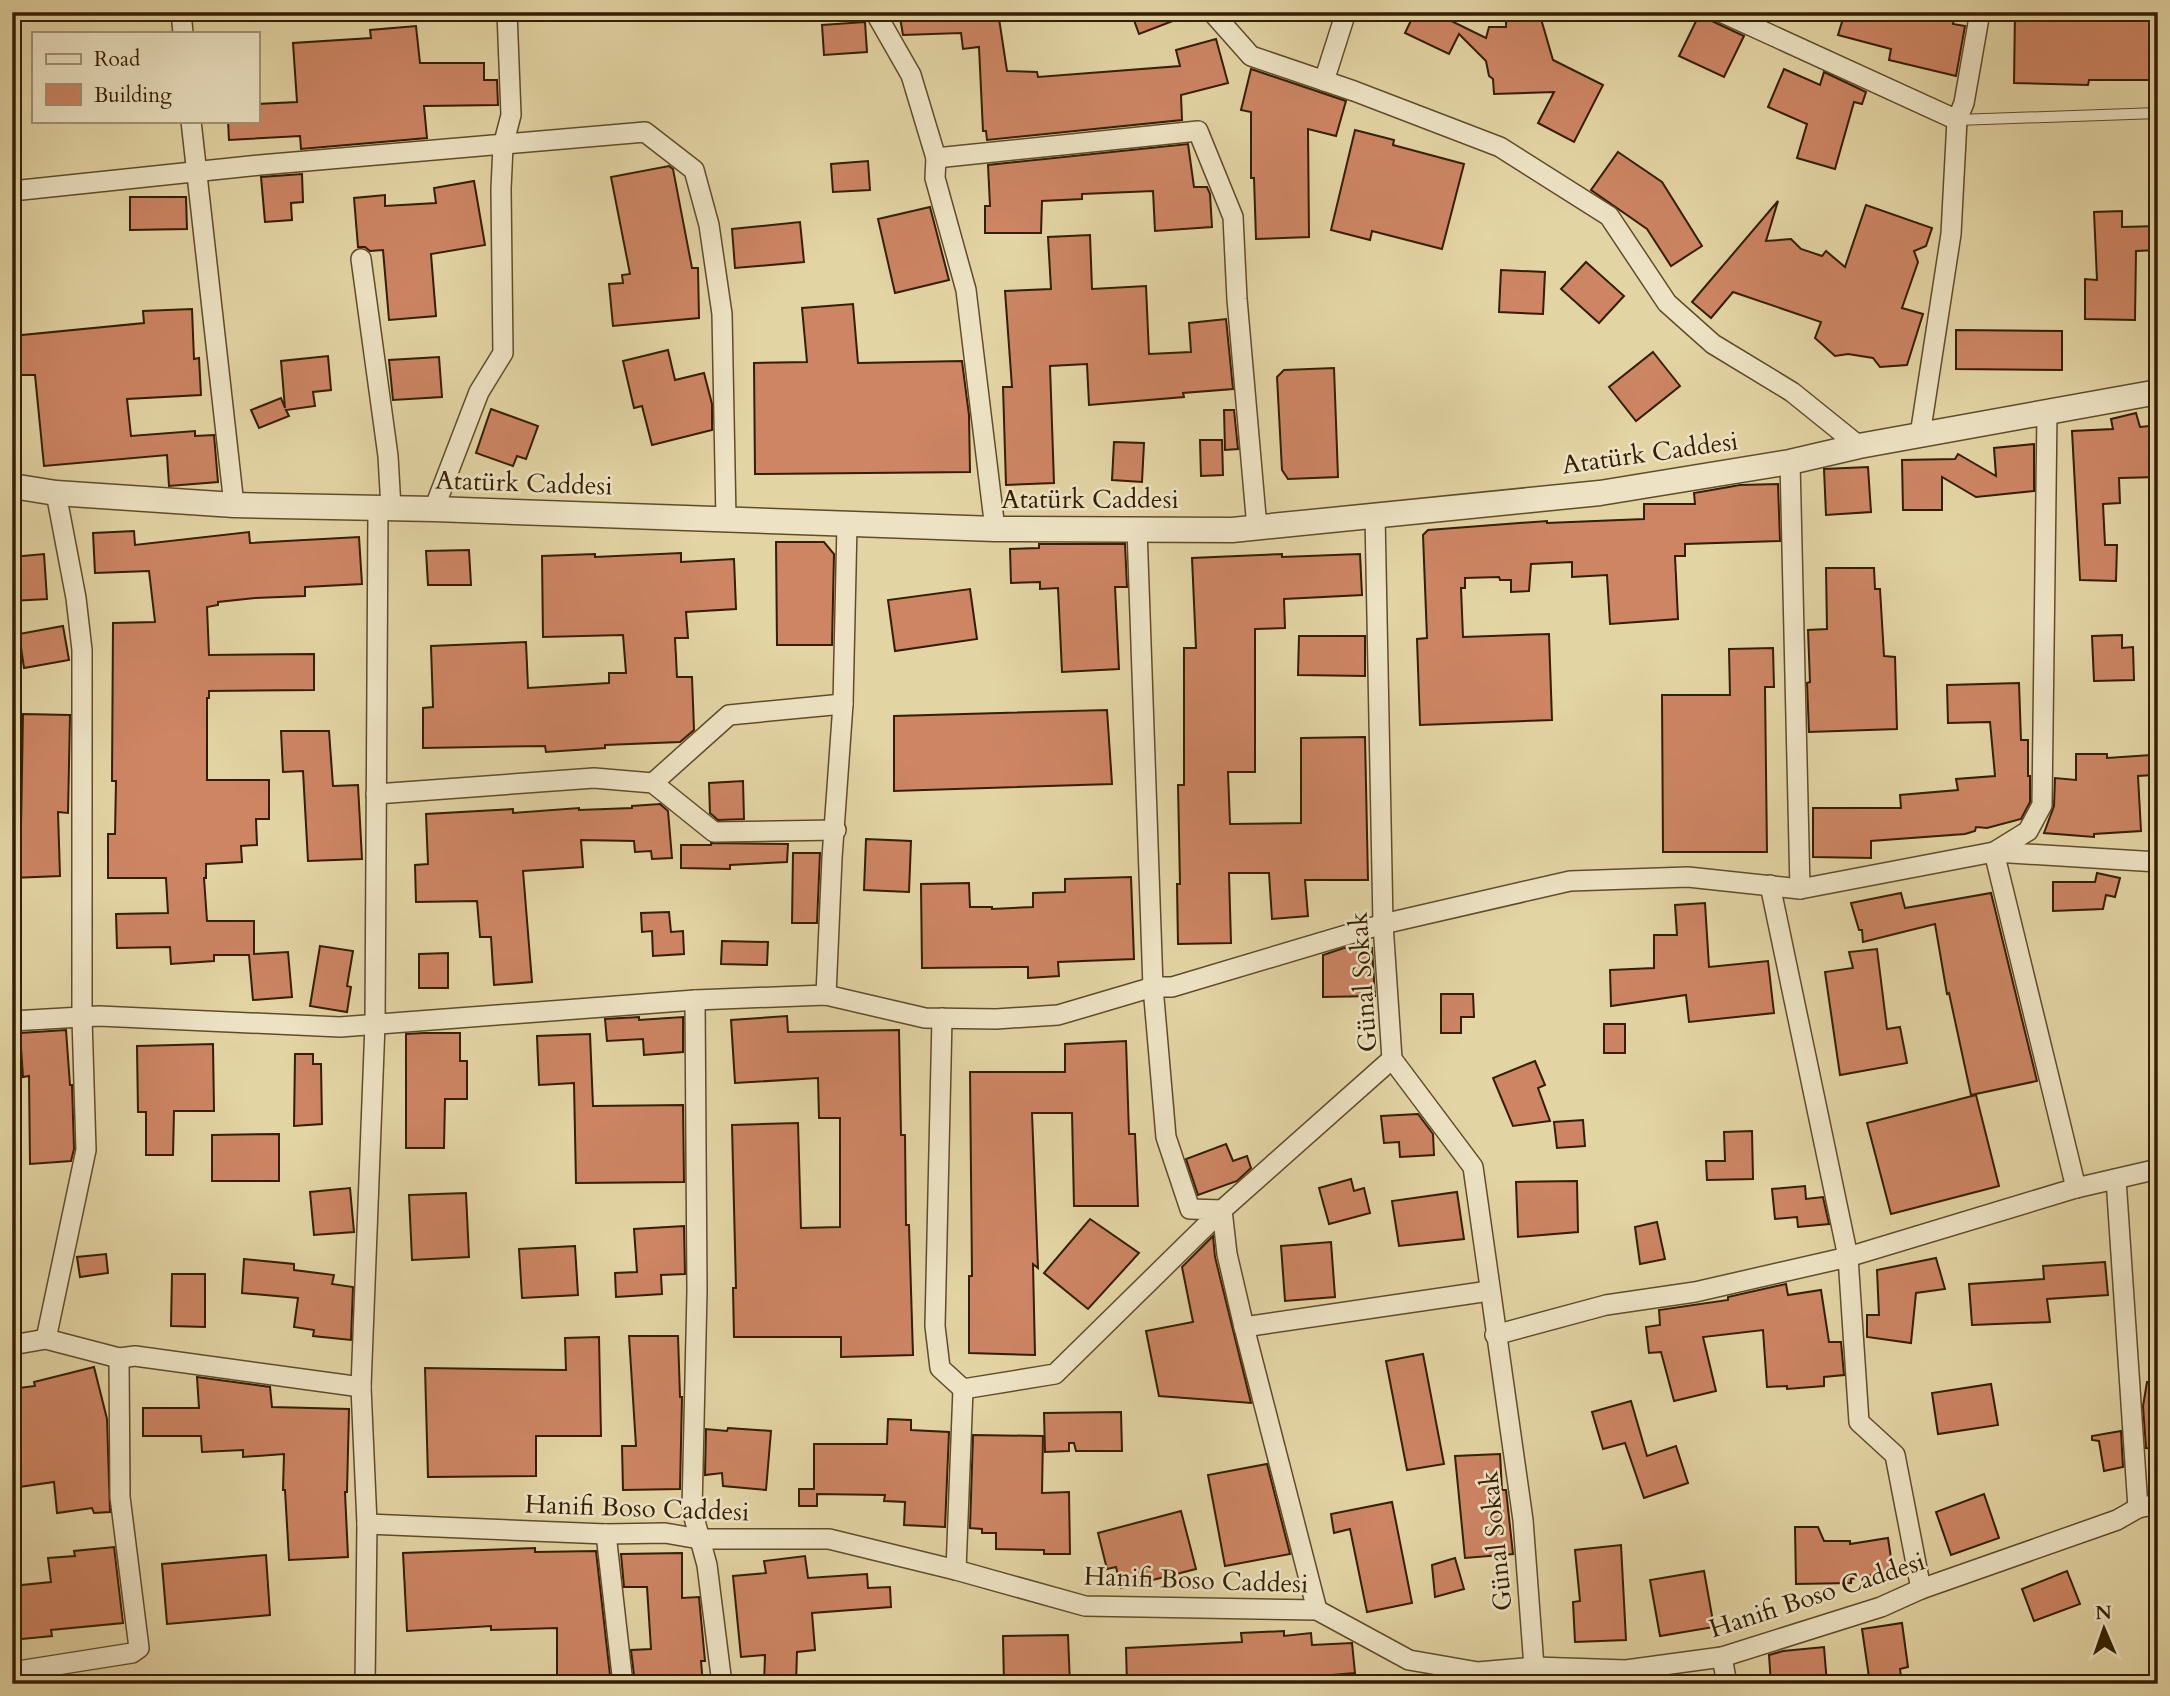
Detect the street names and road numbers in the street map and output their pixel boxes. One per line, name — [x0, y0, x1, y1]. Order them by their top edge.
street label: Atatürk Caddesi — [1560, 423, 1740, 483]
street label: Atatürk Caddesi — [435, 462, 613, 504]
street label: Atatürk Caddesi — [1001, 482, 1179, 517]
street label: Günal Sokak — [1341, 911, 1385, 1053]
street label: Günal Sokak — [1471, 1469, 1521, 1613]
street label: Hanifi Boso Caddesi — [524, 1487, 750, 1529]
street label: Hanifi Boso Caddesi — [1705, 1544, 1929, 1646]
street label: Hanifi Boso Caddesi — [1083, 1559, 1309, 1601]

